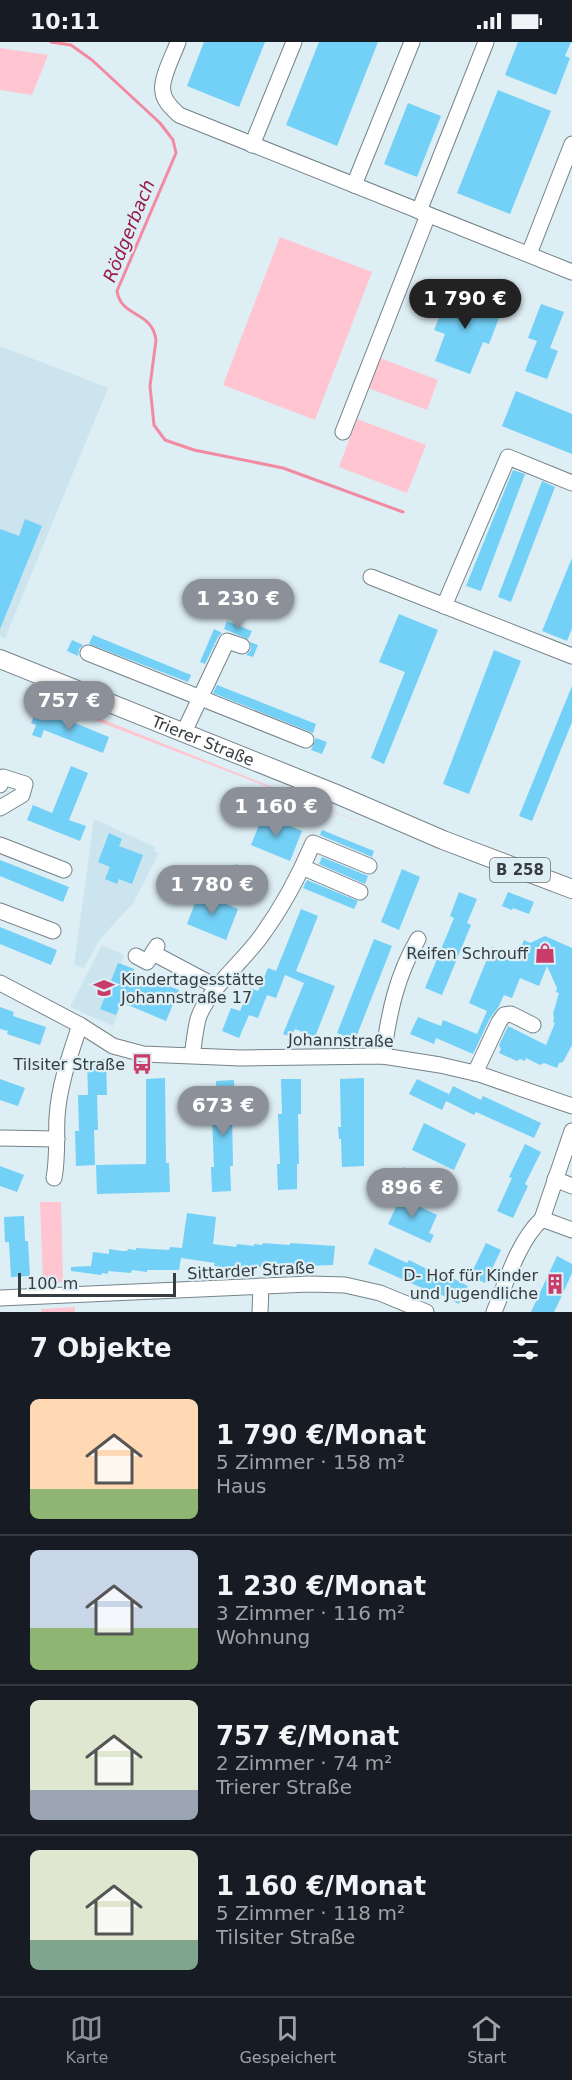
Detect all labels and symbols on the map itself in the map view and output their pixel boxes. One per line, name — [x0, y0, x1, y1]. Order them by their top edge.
water label: Rödgerbach — [98, 177, 159, 285]
pin: 1 790 € — [410, 279, 520, 330]
pin: 1 230 € — [183, 579, 293, 630]
pin: 757 € — [27, 681, 111, 732]
street label: Trierer Straße — [148, 712, 257, 770]
pin: 1 160 € — [221, 787, 331, 838]
road number: B 258 — [490, 858, 550, 882]
pin: 1 780 € — [157, 865, 267, 916]
shop icon: Reifen Schrouff — [533, 941, 557, 965]
place label: Reifen Schrouff — [406, 944, 529, 963]
place label: Kindertagesstätte Johannstraße 17 — [120, 970, 264, 1007]
school or university icon: Kindertagesstätte Johannstraße 17 — [92, 976, 116, 1000]
street label: Johannstraße — [287, 1030, 394, 1051]
bus stop icon: Tilsiter Straße — [130, 1052, 154, 1076]
place label: Tilsiter Straße — [13, 1055, 125, 1074]
pin: 673 € — [181, 1086, 265, 1137]
pin: 896 € — [370, 1168, 454, 1219]
street label: Sittarder Straße — [187, 1258, 315, 1283]
place label: D- Hof für Kinder und Jugendliche — [403, 1266, 538, 1303]
scale bar — [18, 1270, 176, 1298]
building icon: D- Hof für Kinder und Jugendliche — [543, 1272, 567, 1296]

